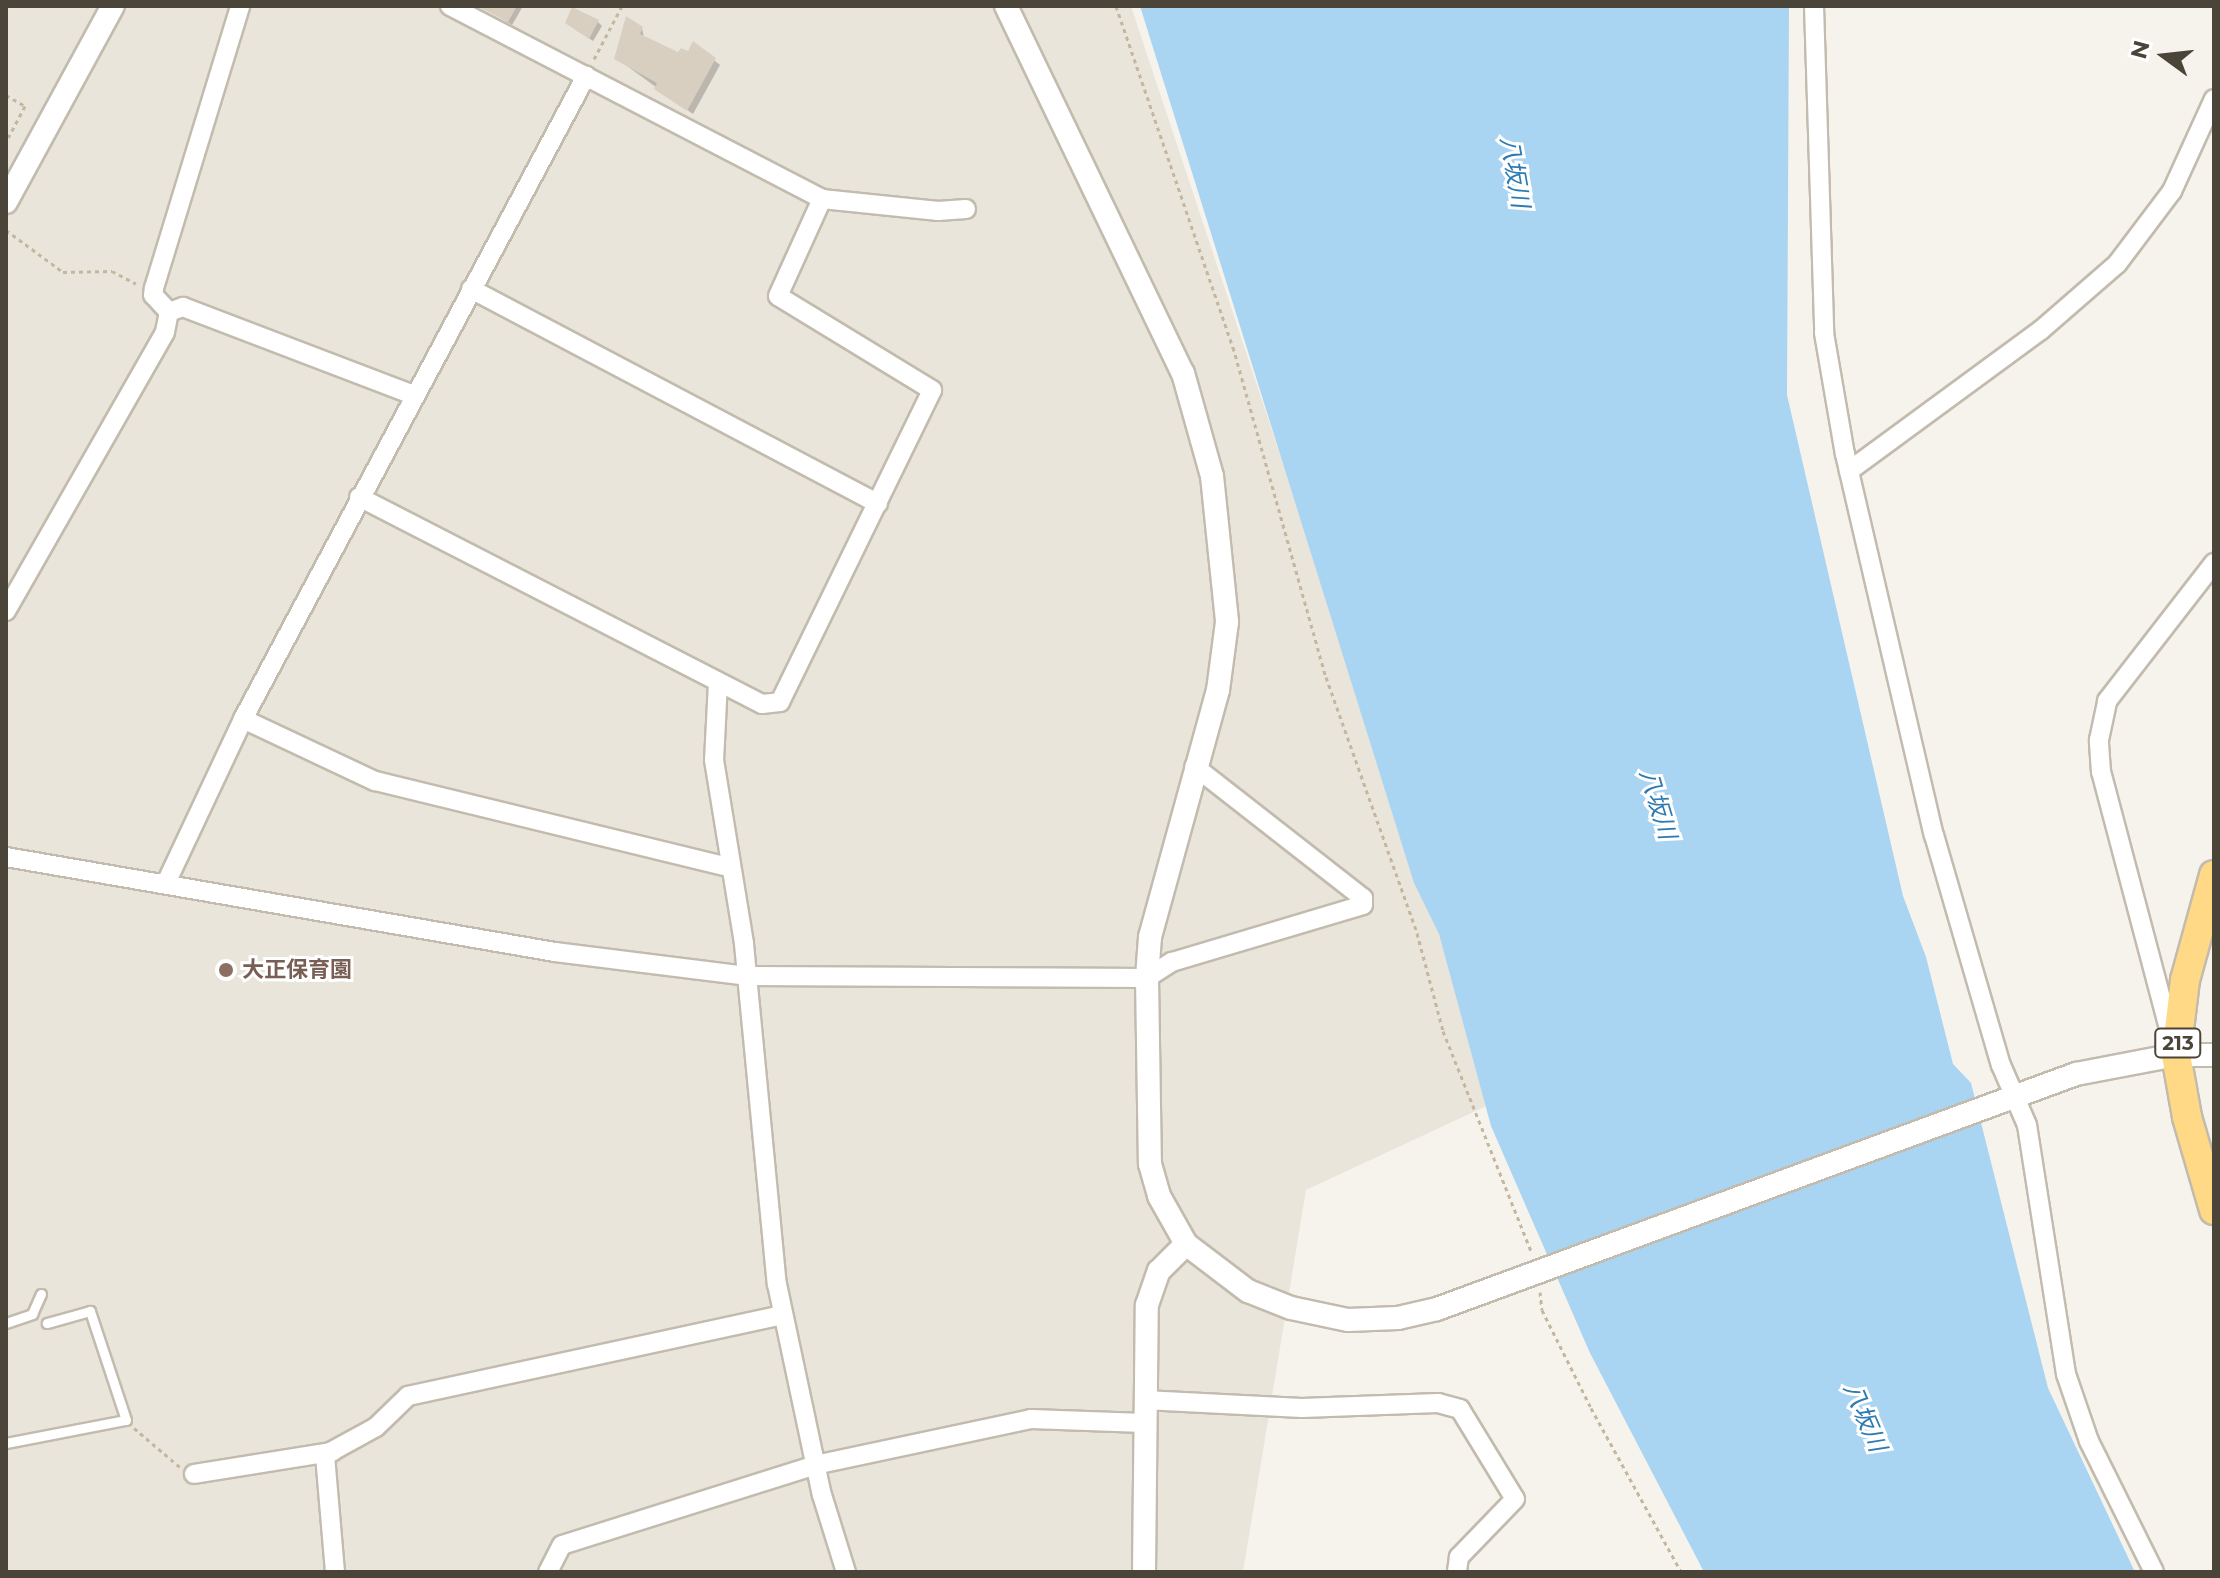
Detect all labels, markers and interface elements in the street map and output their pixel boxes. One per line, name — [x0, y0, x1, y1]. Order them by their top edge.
north arrow — [2124, 16, 2204, 96]
text: N — [2125, 38, 2156, 62]
water label: 八坂川 — [1495, 134, 1535, 210]
water label: 八坂川 — [1634, 765, 1682, 843]
place label: 大正保育園 — [242, 957, 352, 983]
marker: 大正保育園 — [217, 961, 235, 979]
road number: 213 — [2154, 1027, 2202, 1059]
water label: 八坂川 — [1838, 1378, 1892, 1456]

